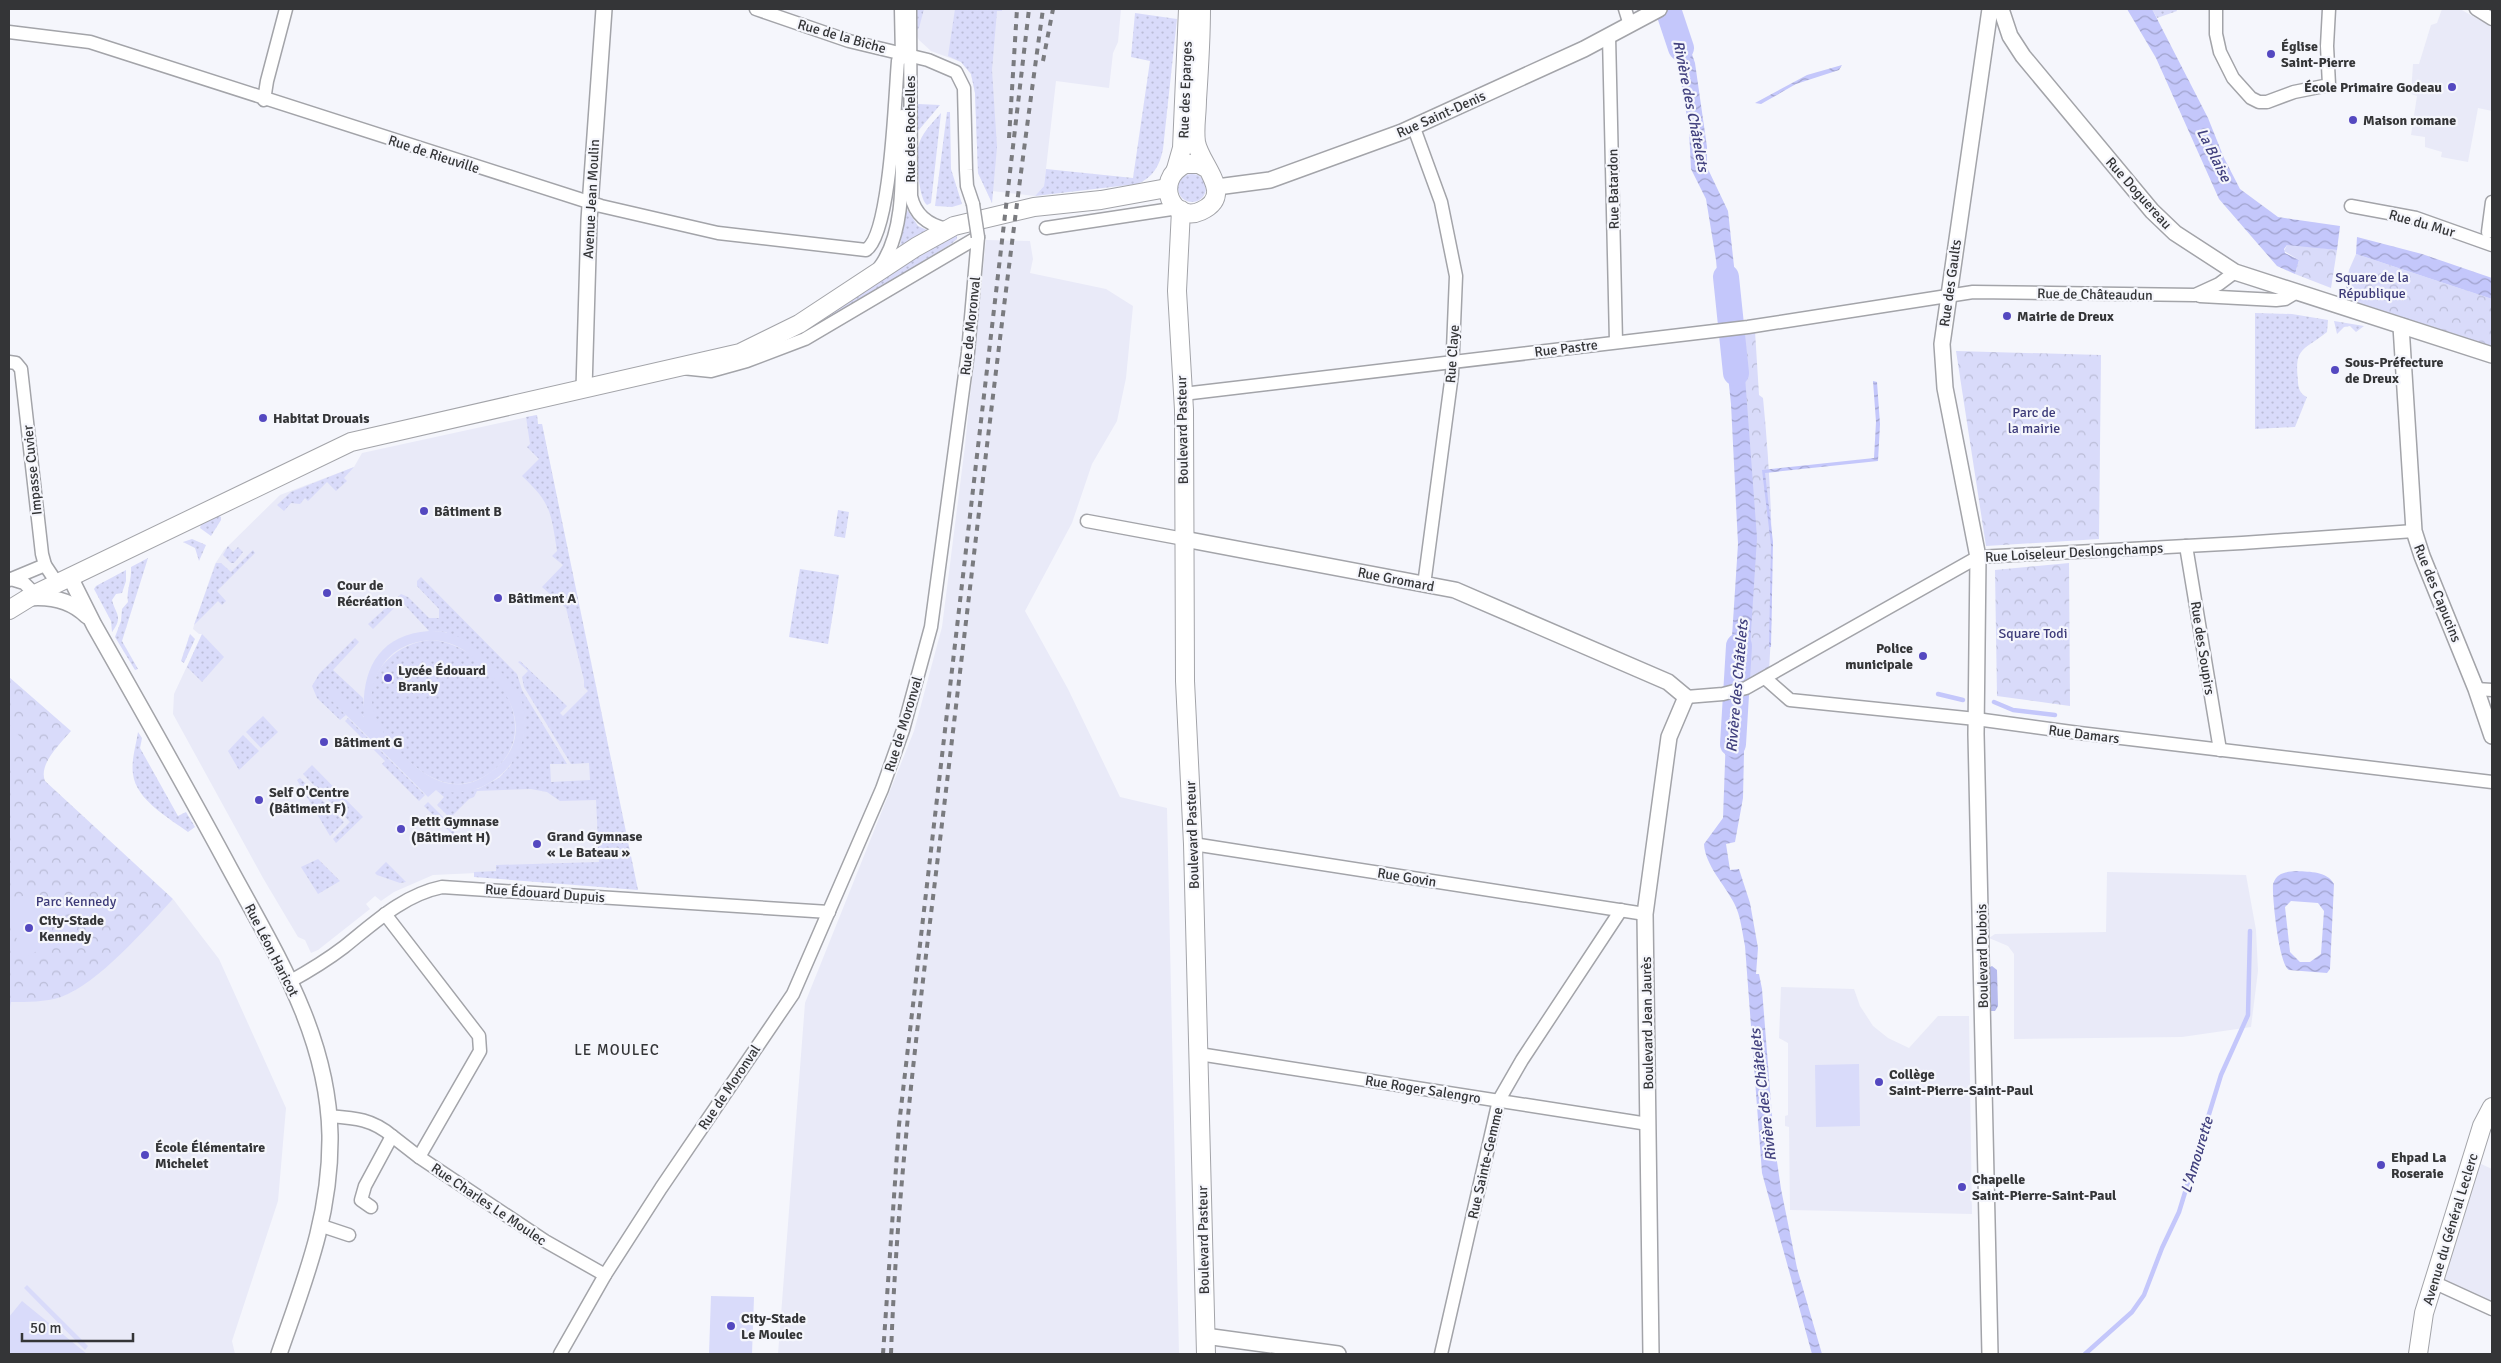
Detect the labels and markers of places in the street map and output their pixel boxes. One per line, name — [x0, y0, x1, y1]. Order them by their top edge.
place label: Église Saint-Pierre — [2281, 38, 2356, 71]
marker: Église Saint-Pierre — [2265, 48, 2277, 60]
place label: École Primaire Godeau — [2304, 79, 2442, 96]
marker: École Primaire Godeau — [2446, 81, 2458, 93]
place label: Maison romane — [2363, 112, 2456, 129]
marker: Maison romane — [2347, 114, 2359, 126]
place label: Mairie de Dreux — [2017, 308, 2114, 325]
marker: Mairie de Dreux — [2001, 310, 2013, 322]
place label: Sous-Préfecture de Dreux — [2345, 354, 2444, 387]
marker: Sous-Préfecture de Dreux — [2329, 364, 2341, 376]
place label: Habitat Drouais — [273, 410, 369, 427]
marker: Habitat Drouais — [257, 412, 269, 424]
place label: Bâtiment B — [434, 503, 502, 520]
marker: Bâtiment B — [418, 505, 430, 517]
place label: Cour de Récréation — [337, 577, 403, 610]
marker: Cour de Récréation — [321, 587, 333, 599]
place label: Bâtiment A — [508, 590, 576, 607]
marker: Bâtiment A — [492, 592, 504, 604]
place label: Police municipale — [1845, 640, 1913, 673]
marker: Police municipale — [1917, 650, 1929, 662]
place label: Lycée Édouard Branly — [398, 662, 486, 695]
marker: Lycée Édouard Branly — [382, 672, 394, 684]
place label: Bâtiment G — [334, 734, 403, 751]
marker: Bâtiment G — [318, 736, 330, 748]
place label: Self O'Centre (Bâtiment F) — [269, 784, 349, 817]
marker: Self O'Centre (Bâtiment F) — [253, 794, 265, 806]
place label: Petit Gymnase (Bâtiment H) — [411, 813, 499, 846]
marker: Petit Gymnase (Bâtiment H) — [395, 823, 407, 835]
place label: Grand Gymnase « Le Bateau » — [547, 828, 642, 861]
marker: Grand Gymnase « Le Bateau » — [531, 838, 543, 850]
place label: City-Stade Kennedy — [39, 912, 104, 945]
marker: City-Stade Kennedy — [23, 922, 35, 934]
place label: Collège Saint-Pierre-Saint-Paul — [1889, 1066, 2034, 1099]
marker: Collège Saint-Pierre-Saint-Paul — [1873, 1076, 1885, 1088]
place label: École Élémentaire Michelet — [155, 1139, 265, 1172]
marker: École Élémentaire Michelet — [139, 1149, 151, 1161]
place label: Ehpad La Roseraie — [2391, 1149, 2446, 1182]
marker: Ehpad La Roseraie — [2375, 1159, 2387, 1171]
place label: Chapelle Saint-Pierre-Saint-Paul — [1972, 1171, 2117, 1204]
marker: Chapelle Saint-Pierre-Saint-Paul — [1956, 1181, 1968, 1193]
place label: City-Stade Le Moulec — [741, 1310, 806, 1343]
marker: City-Stade Le Moulec — [725, 1320, 737, 1332]

